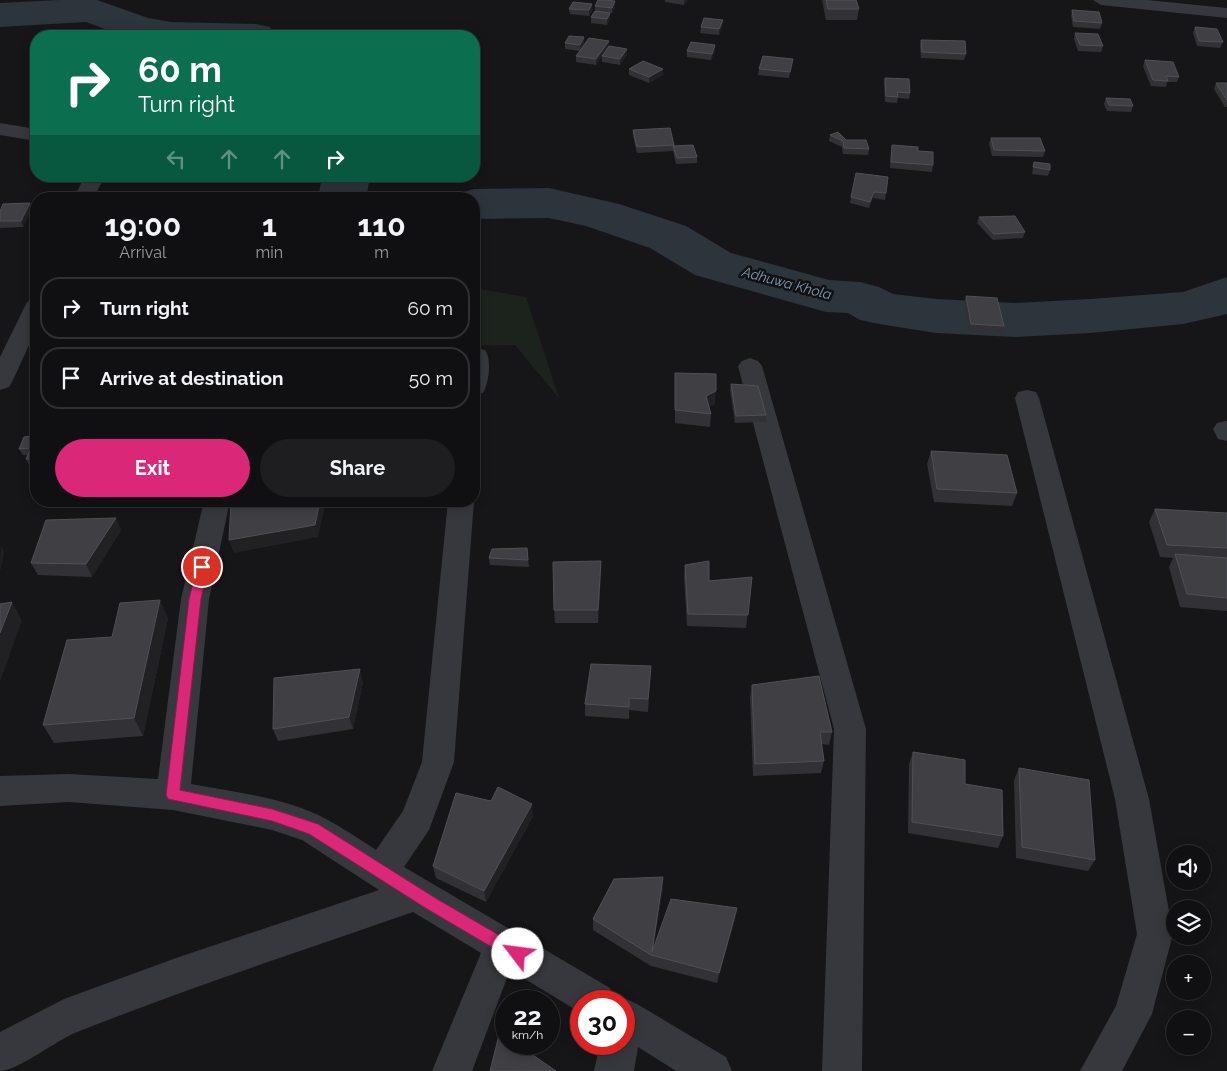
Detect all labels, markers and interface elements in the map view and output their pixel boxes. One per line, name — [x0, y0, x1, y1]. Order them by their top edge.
text: 60 m — [138, 49, 222, 90]
icon: right — [55, 50, 120, 115]
text: Turn right — [138, 91, 235, 117]
icon: left — [162, 145, 190, 173]
icon: ahead — [215, 145, 243, 173]
icon: ahead — [268, 145, 296, 173]
icon: right — [321, 145, 349, 173]
text: 19:00 — [104, 208, 181, 243]
text: 1 — [262, 208, 277, 243]
text: 110 — [358, 208, 406, 243]
text: Arrival — [119, 243, 166, 262]
text: min — [256, 243, 283, 262]
text: m — [374, 243, 389, 262]
water label: Adhuwa Khola — [740, 263, 833, 303]
icon: right — [57, 294, 85, 322]
text: Turn right — [100, 297, 189, 319]
text: 60 m — [408, 297, 453, 319]
icon: arrive — [57, 364, 85, 392]
text: Arrive at destination — [100, 367, 284, 389]
text: 50 m — [409, 367, 453, 389]
button: Exit — [55, 439, 250, 497]
button: Share — [260, 439, 455, 497]
pin — [181, 546, 223, 588]
icon: arrive — [188, 553, 216, 581]
map controls — [1166, 845, 1211, 1055]
button: sound — [1166, 845, 1211, 890]
button: layers — [1166, 900, 1211, 945]
position arrow — [491, 927, 543, 979]
button: + — [1166, 955, 1211, 1000]
speed limit sign: 30 — [570, 990, 635, 1055]
text: 22 — [513, 1001, 542, 1031]
button: − — [1166, 1010, 1211, 1055]
text: km/h — [512, 1028, 543, 1042]

